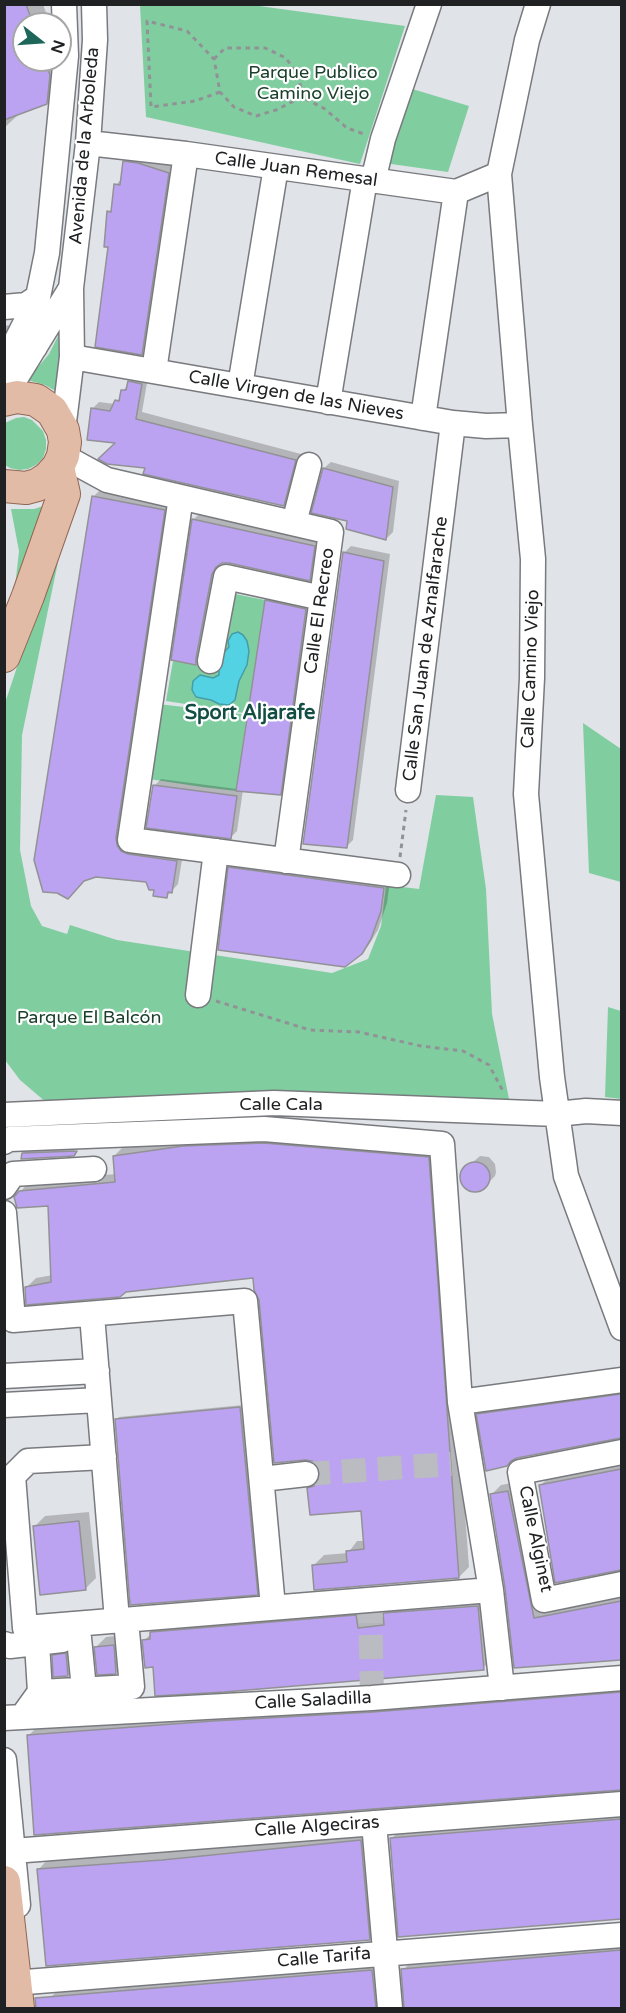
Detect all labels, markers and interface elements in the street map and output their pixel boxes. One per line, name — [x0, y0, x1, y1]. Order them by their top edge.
north arrow — [12, 12, 72, 72]
text: N — [46, 38, 69, 56]
street label: Avenida de la Arboleda — [66, 46, 104, 246]
park label: Parque Publico Camino Viejo — [248, 62, 378, 104]
street label: Calle Juan Remesal — [213, 148, 379, 192]
street label: Calle Virgen de las Nieves — [187, 366, 405, 426]
street label: Calle San Juan de Aznalfarache — [399, 515, 453, 783]
street label: Calle El Recreo — [300, 546, 340, 676]
street label: Calle Camino Viejo — [517, 589, 545, 749]
district label: Sport Aljarafe — [185, 702, 315, 726]
park label: Parque El Balcón — [17, 1007, 161, 1029]
street label: Calle Cala — [239, 1094, 323, 1116]
street label: Calle Alginet — [513, 1484, 557, 1594]
street label: Calle Saladilla — [254, 1687, 372, 1715]
street label: Calle Algeciras — [254, 1812, 380, 1842]
street label: Calle Tarifa — [276, 1943, 372, 1973]

